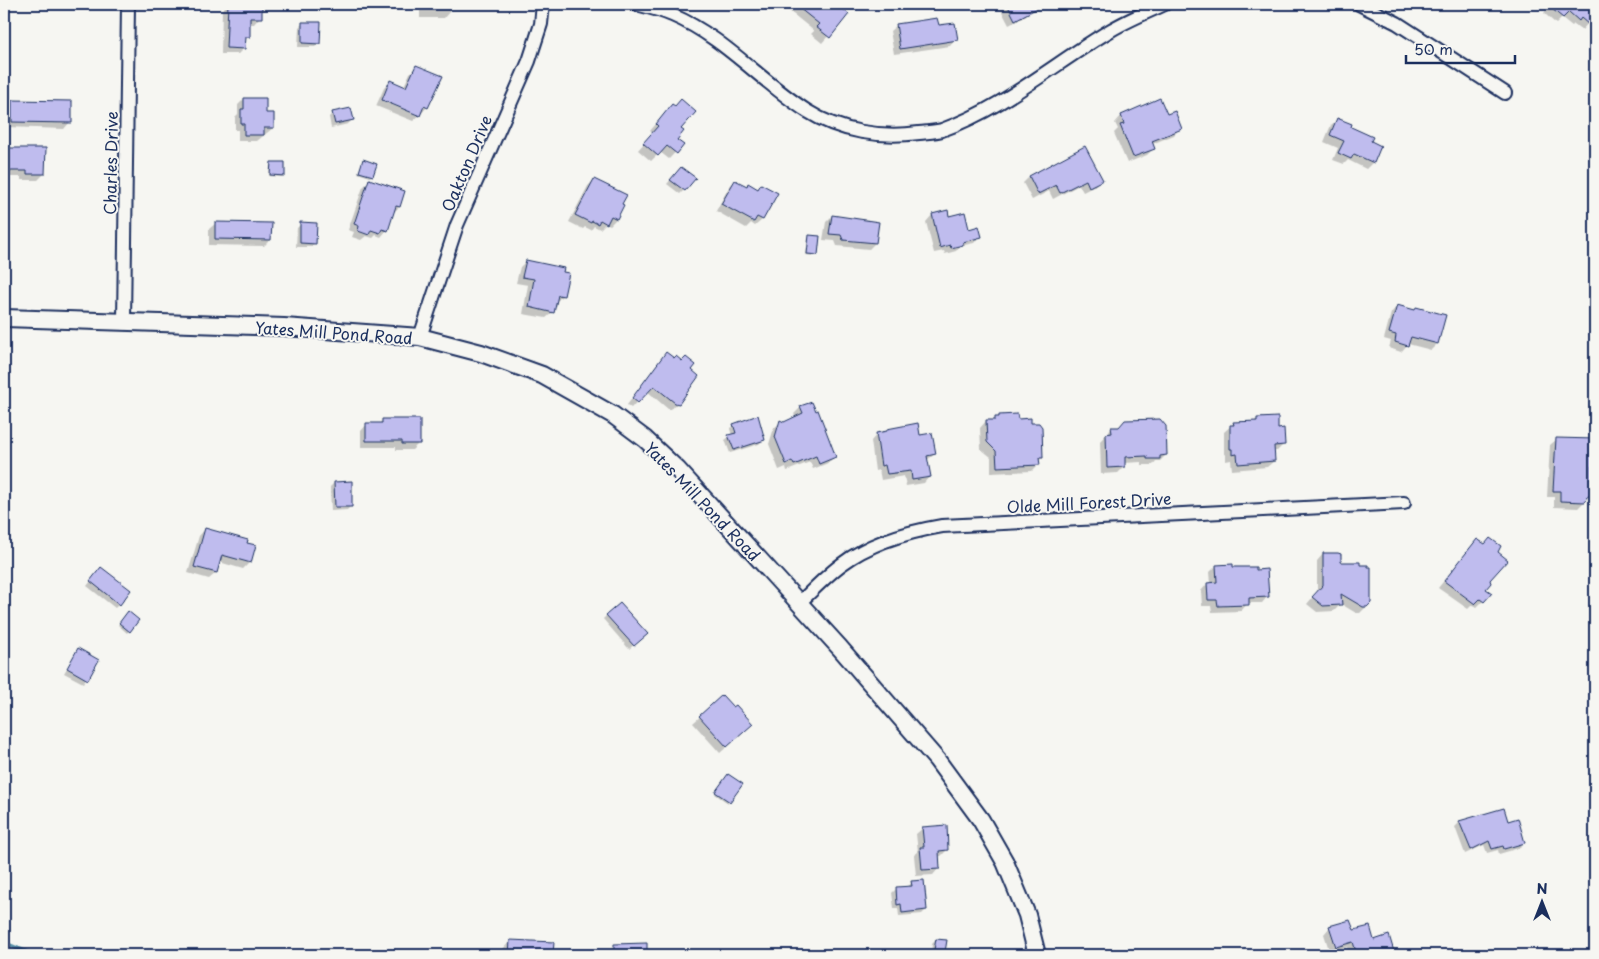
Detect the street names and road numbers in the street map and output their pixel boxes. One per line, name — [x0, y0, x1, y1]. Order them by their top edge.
street label: Charles Drive — [97, 111, 123, 215]
street label: Oakton Drive — [435, 111, 497, 215]
street label: Yates Mill Pond Road — [254, 315, 414, 349]
street label: Yates Mill Pond Road — [640, 436, 766, 566]
street label: Olde Mill Forest Drive — [1006, 486, 1172, 518]

